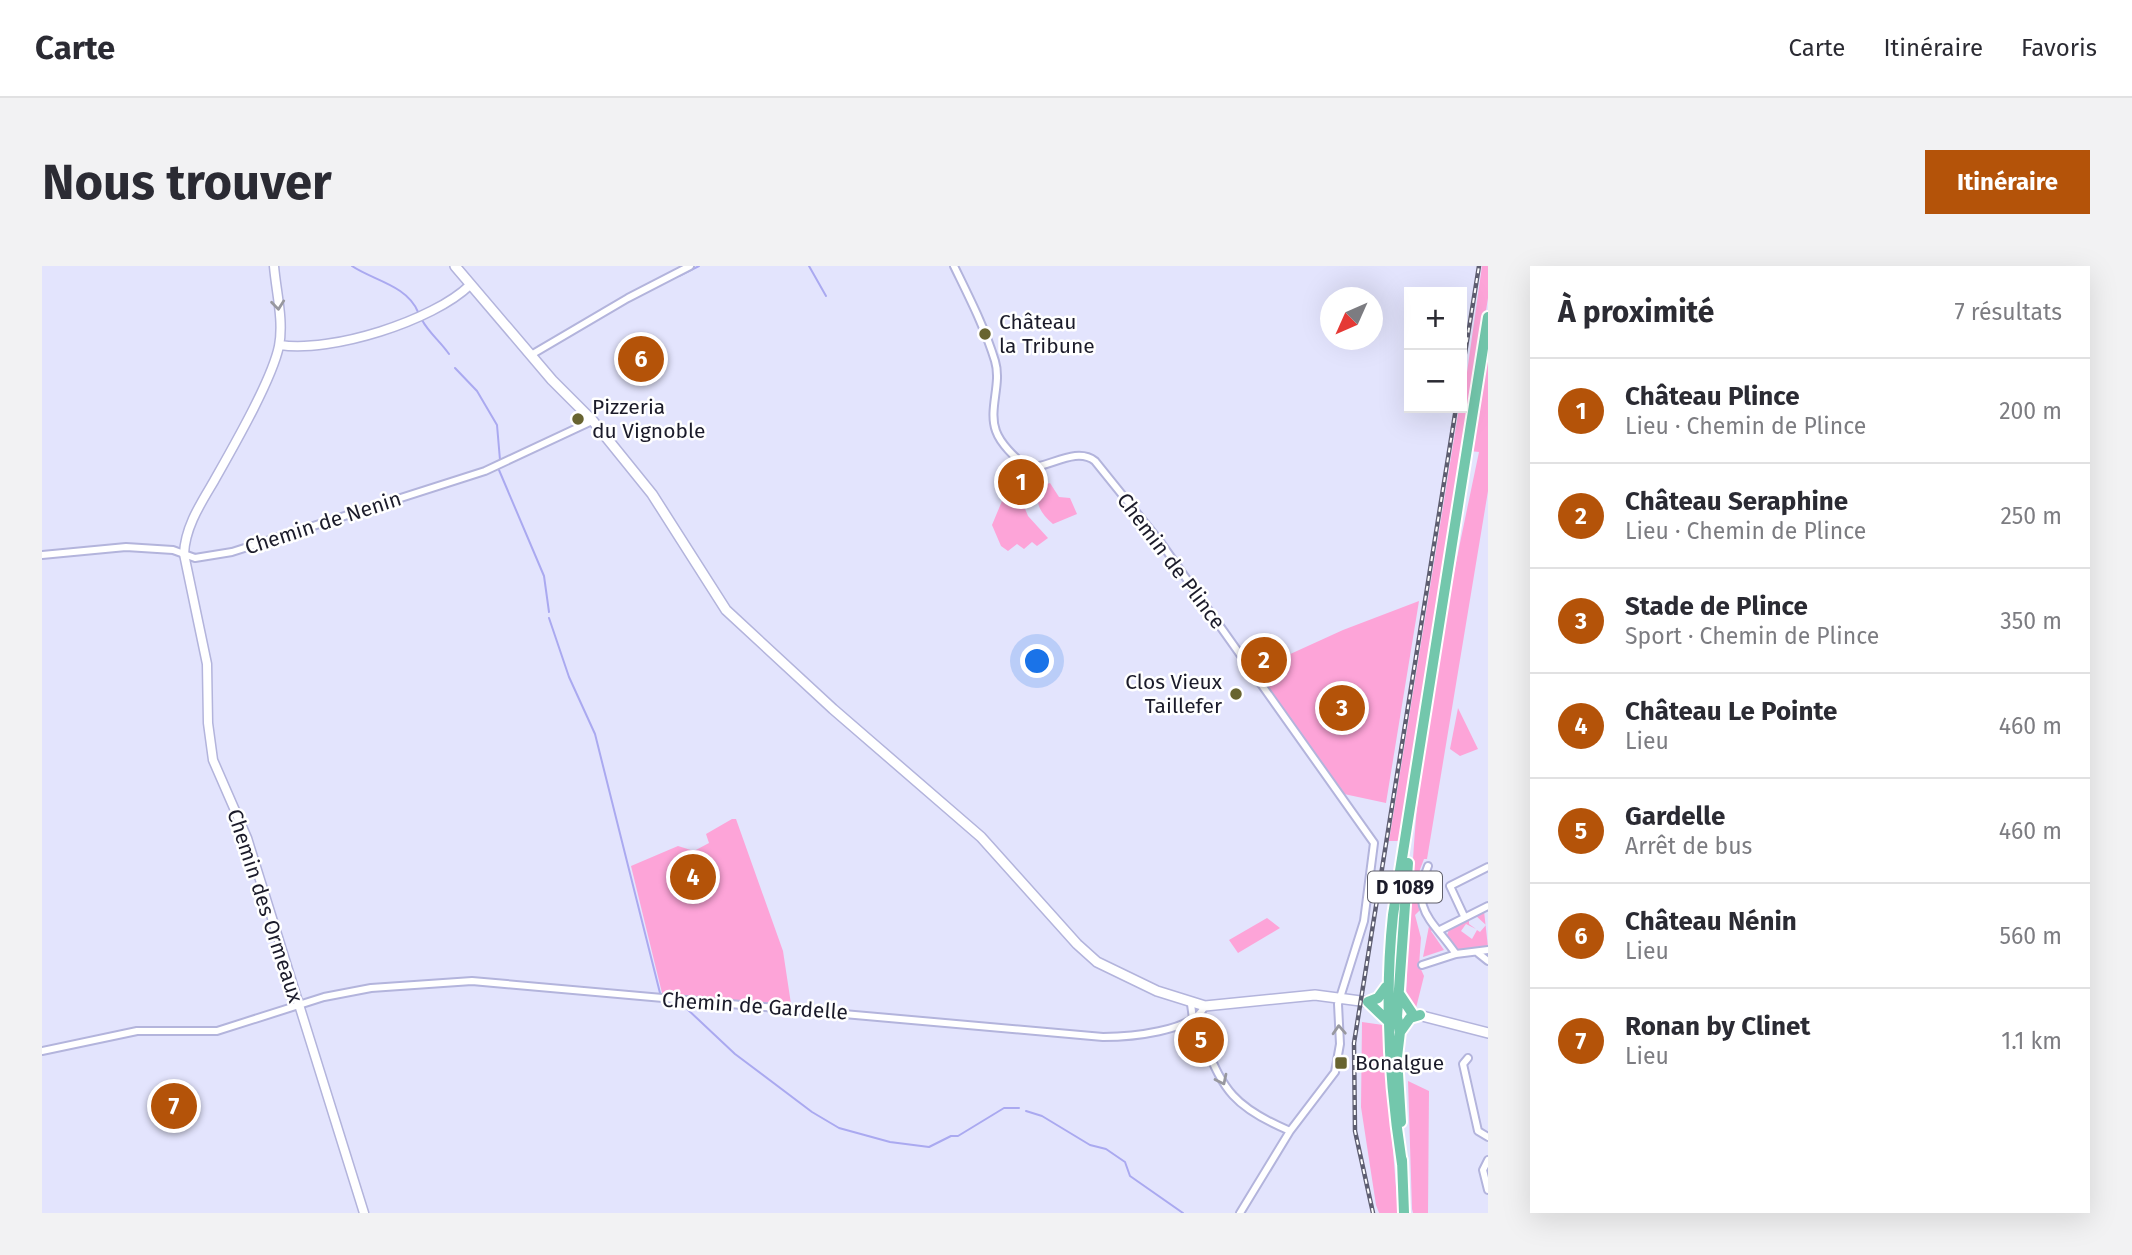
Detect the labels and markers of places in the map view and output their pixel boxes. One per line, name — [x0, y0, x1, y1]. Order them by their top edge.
place label: Château la Tribune — [999, 309, 1095, 359]
marker: Château la Tribune — [977, 326, 993, 342]
pin: 6 — [618, 333, 664, 385]
place label: Pizzeria du Vignoble — [592, 394, 705, 444]
marker: Pizzeria du Vignoble — [570, 411, 586, 427]
pin: 1 — [998, 456, 1044, 508]
pin: 2 — [1241, 634, 1287, 686]
place label: Clos Vieux Taillefer — [1125, 669, 1223, 719]
pin: 3 — [1319, 682, 1365, 734]
marker: Clos Vieux Taillefer — [1228, 686, 1244, 702]
pin: 4 — [670, 851, 716, 903]
pin: 5 — [1178, 1014, 1224, 1066]
place label: Bonalgue — [1355, 1050, 1444, 1076]
marker: Bonalgue — [1333, 1055, 1349, 1071]
pin: 7 — [151, 1080, 197, 1132]

